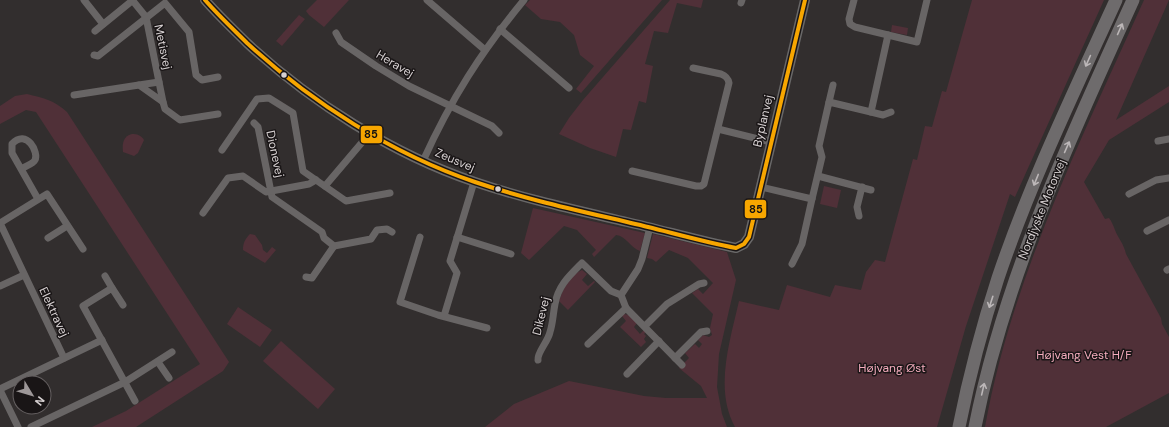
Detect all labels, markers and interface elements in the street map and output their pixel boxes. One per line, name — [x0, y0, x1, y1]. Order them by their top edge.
street label: Metisvej — [150, 23, 176, 71]
one-way arrow — [1117, 23, 1124, 35]
street label: Heravej — [373, 46, 417, 82]
one-way arrow — [1084, 55, 1091, 67]
unlabelled marker — [279, 70, 289, 80]
street label: Byplanvej — [749, 93, 777, 149]
line badge: 85 — [360, 125, 383, 144]
text: 85 — [364, 127, 378, 141]
street label: Dionevej — [262, 129, 288, 179]
one-way arrow — [1064, 142, 1071, 154]
street label: Zeusvej — [433, 145, 477, 176]
street label: Nordjyske Motorvej — [1015, 156, 1069, 262]
one-way arrow — [1031, 173, 1039, 185]
unlabelled marker — [493, 184, 503, 194]
line badge: 85 — [744, 199, 767, 219]
text: 85 — [749, 202, 763, 216]
street label: Elektravej — [35, 284, 73, 340]
street label: Dikevej — [529, 295, 554, 337]
one-way arrow — [987, 295, 994, 308]
park label: Højvang Vest H/F — [1036, 347, 1132, 363]
park label: Højvang Øst — [858, 360, 926, 376]
north arrow — [12, 375, 52, 415]
one-way arrow — [980, 383, 988, 396]
text: N — [32, 394, 48, 409]

